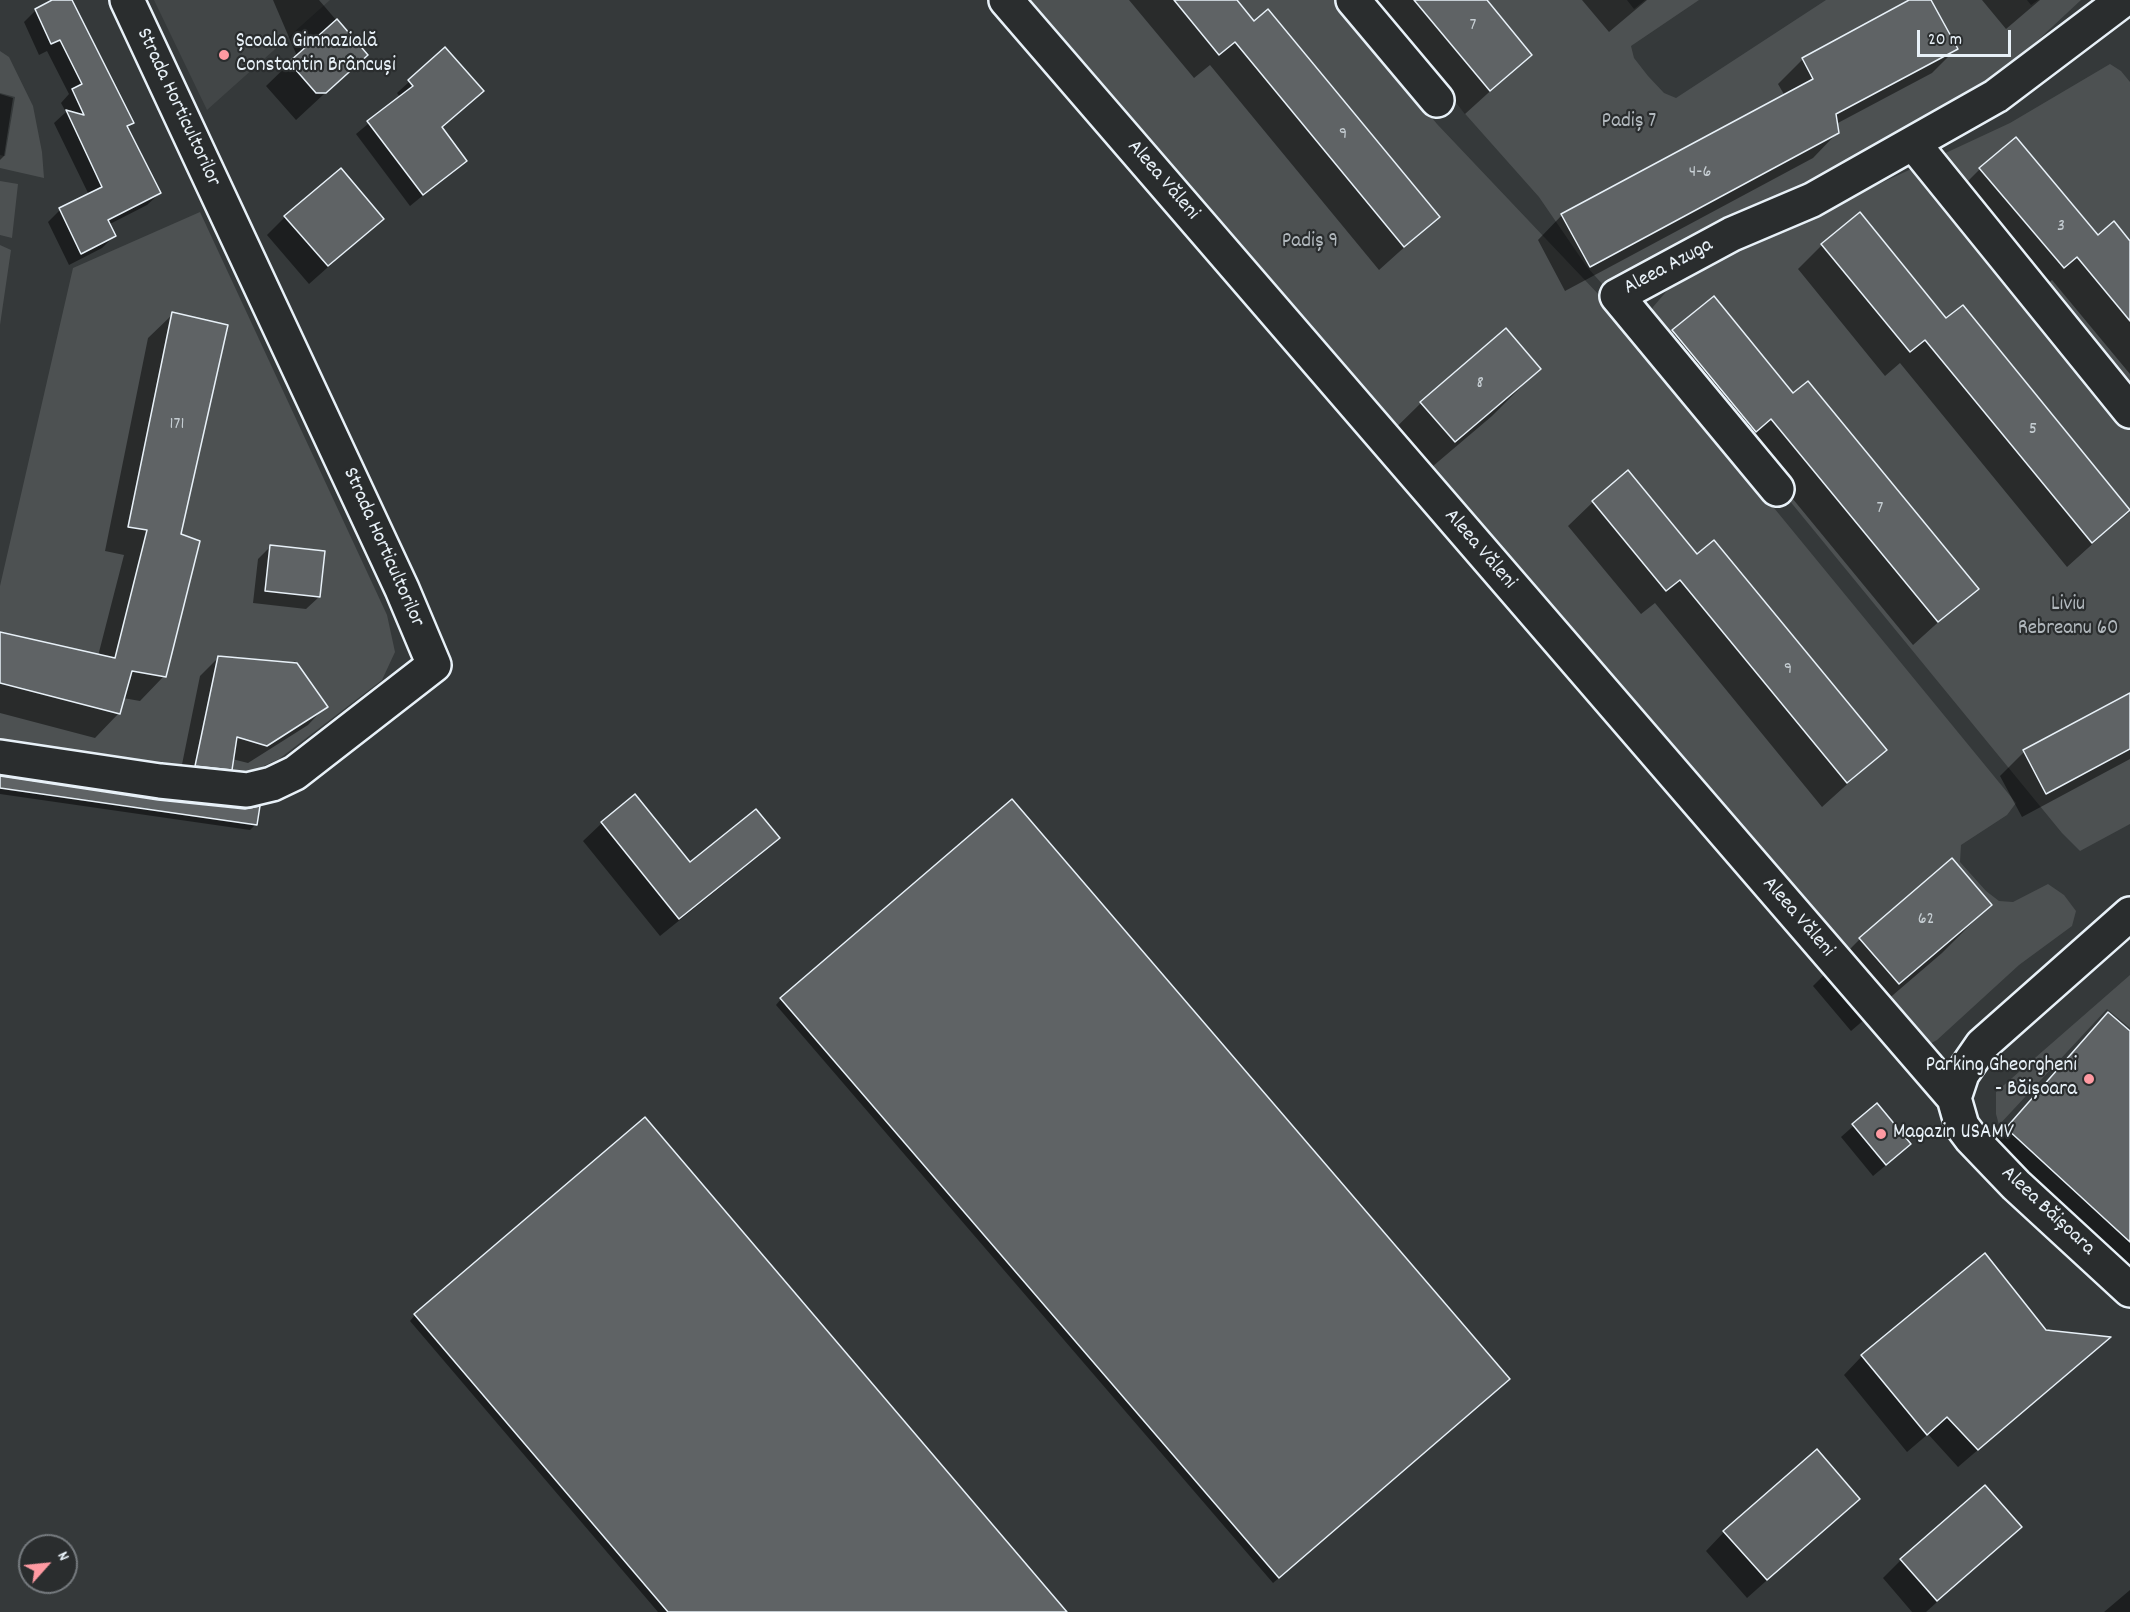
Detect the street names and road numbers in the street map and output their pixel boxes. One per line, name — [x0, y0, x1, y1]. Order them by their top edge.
street label: Strada Horticultorilor — [129, 25, 225, 191]
street label: Aleea Văleni — [1120, 136, 1204, 226]
street label: Aleea Azuga — [1620, 234, 1718, 302]
street label: Strada Horticultorilor — [336, 464, 428, 632]
street label: Aleea Văleni — [1437, 505, 1521, 595]
street label: Aleea Văleni — [1755, 873, 1839, 963]
street label: Aleea Băișoara — [1995, 1162, 2099, 1262]

